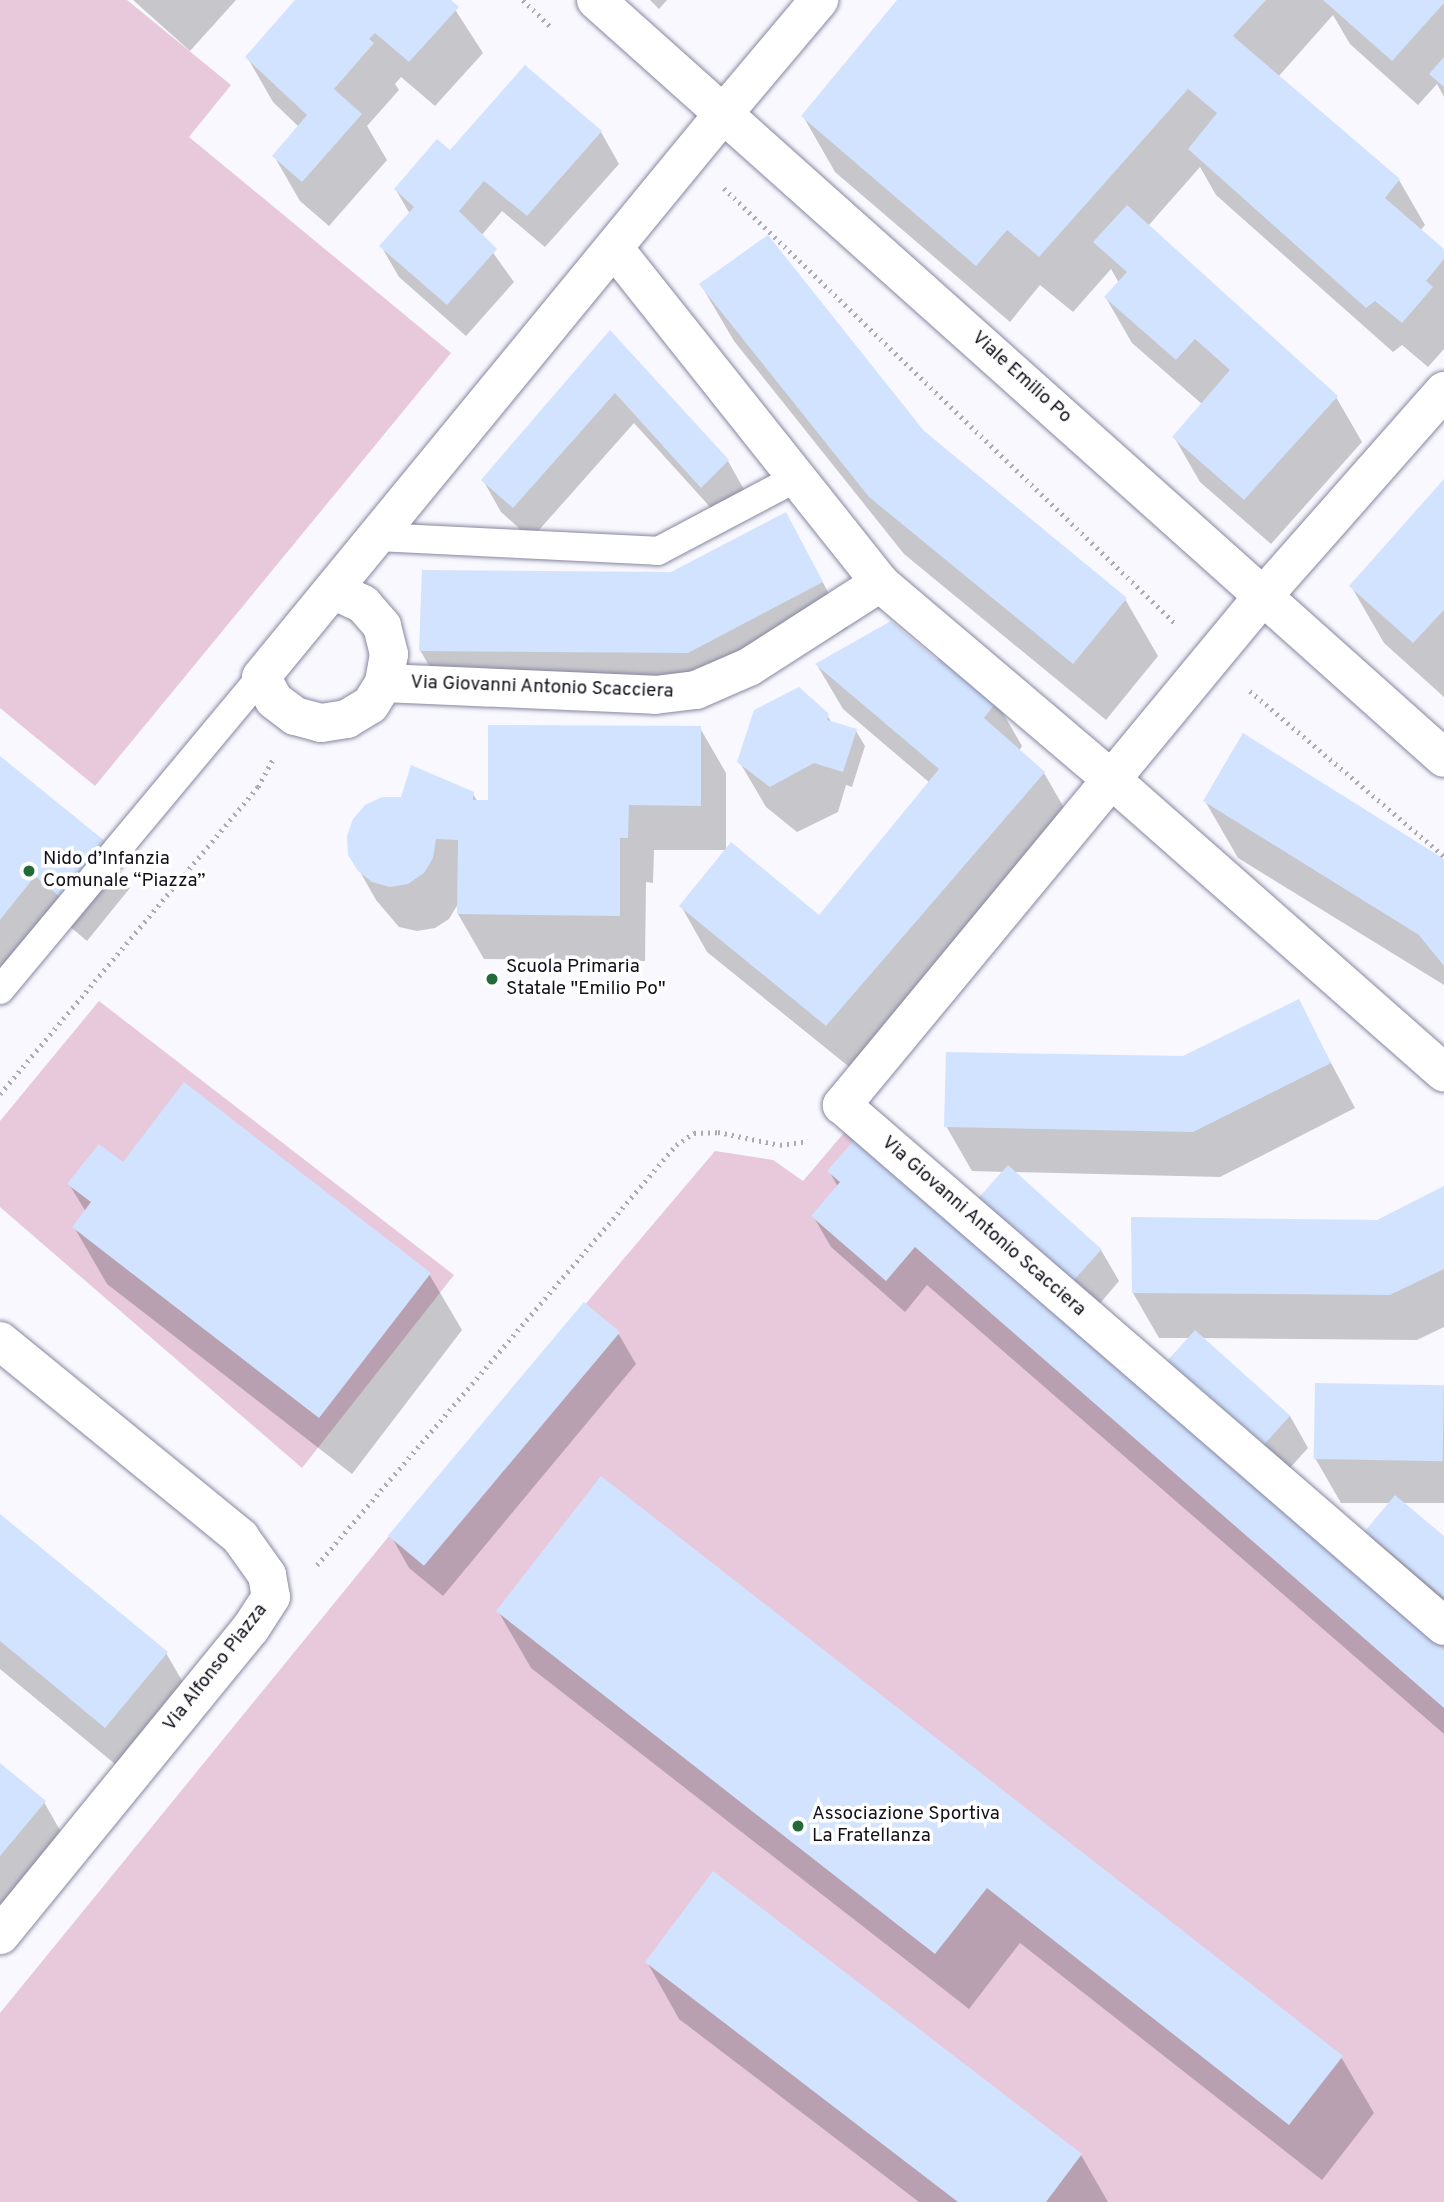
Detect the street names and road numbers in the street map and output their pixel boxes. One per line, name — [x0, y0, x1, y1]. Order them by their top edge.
street label: Viale Emilio Po — [966, 327, 1076, 429]
street label: Via Giovanni Antonio Scacciera — [410, 672, 674, 704]
street label: Via Giovanni Antonio Scacciera — [876, 1132, 1090, 1322]
street label: Via Alfonso Piazza — [159, 1599, 273, 1737]

